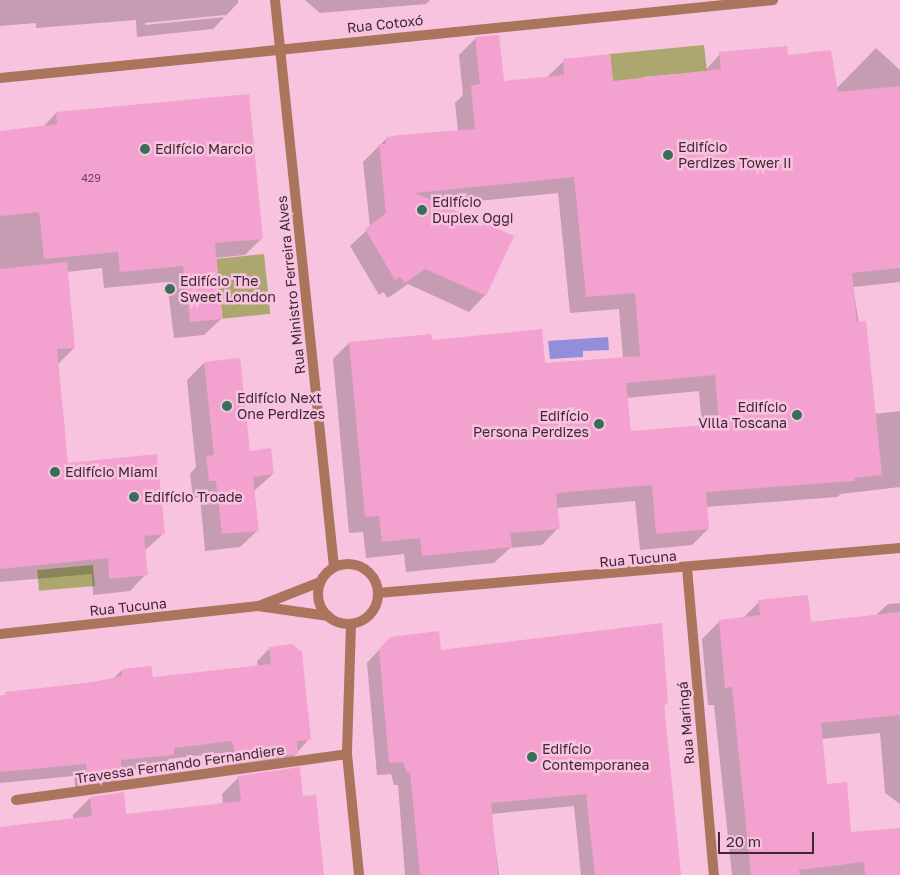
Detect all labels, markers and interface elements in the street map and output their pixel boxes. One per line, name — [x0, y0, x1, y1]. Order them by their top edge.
street label: Rua Cotoxó — [346, 12, 424, 36]
place label: Edifício Perdizes Tower II — [678, 139, 792, 172]
place label: Edifício Marcio — [155, 141, 253, 157]
marker: Edifício Marcio — [139, 143, 151, 155]
marker: Edifício Perdizes Tower II — [662, 149, 674, 161]
house number: 429 — [81, 171, 101, 185]
place label: Edifício Duplex Oggi — [432, 194, 514, 226]
street label: Rua Ministro Ferreira Alves — [273, 195, 309, 375]
marker: Edifício Duplex Oggi — [416, 204, 428, 216]
place label: Edifício The Sweet London — [180, 273, 276, 306]
marker: Edifício The Sweet London — [164, 283, 176, 295]
place label: Edifício Next One Perdizes — [237, 390, 325, 422]
place label: Edifício Villa Toscana — [698, 399, 787, 432]
marker: Edifício Next One Perdizes — [221, 400, 233, 412]
place label: Edifício Persona Perdizes — [473, 408, 589, 441]
marker: Edifício Villa Toscana — [791, 409, 803, 421]
marker: Edifício Persona Perdizes — [593, 418, 605, 430]
place label: Edifício Miami — [65, 464, 158, 480]
marker: Edifício Miami — [49, 466, 61, 478]
place label: Edifício Troade — [144, 489, 243, 505]
marker: Edifício Troade — [128, 491, 140, 503]
street label: Rua Tucuna — [599, 547, 677, 571]
street label: Rua Tucuna — [89, 595, 167, 619]
street label: Rua Maringá — [674, 681, 698, 765]
street label: Travessa Fernando Fernandiere — [75, 741, 285, 787]
place label: Edifício Contemporanea — [542, 741, 649, 774]
marker: Edifício Contemporanea — [526, 751, 538, 763]
scale bar — [720, 822, 816, 854]
text: 20 m — [726, 832, 761, 850]

